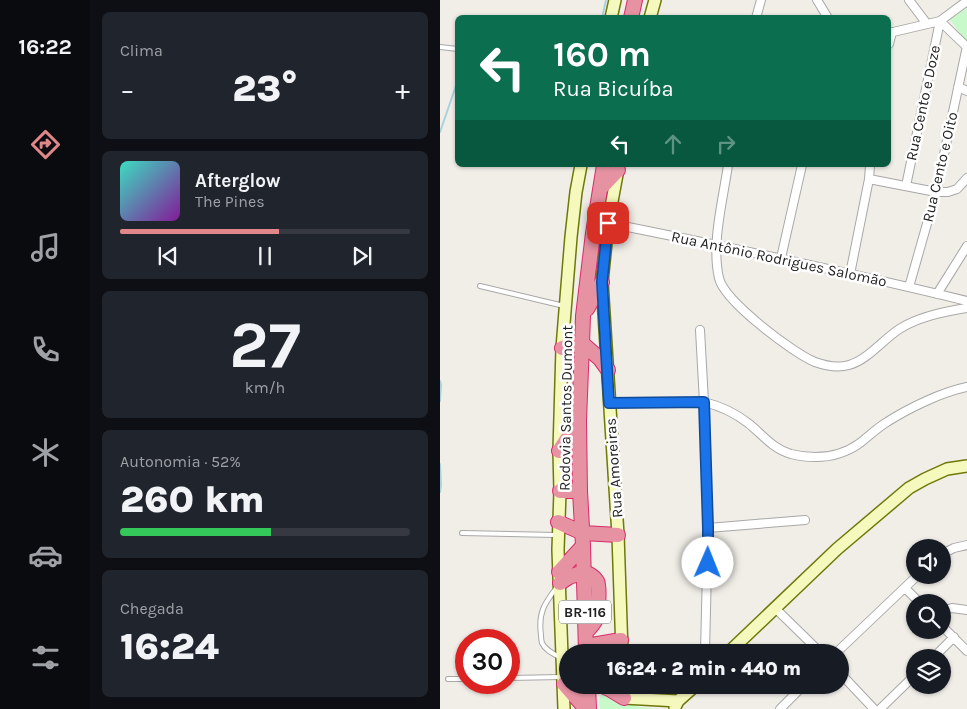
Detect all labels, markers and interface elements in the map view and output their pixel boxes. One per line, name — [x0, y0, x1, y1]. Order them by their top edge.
text: 16:22 — [18, 34, 72, 60]
text: 160 m — [553, 34, 651, 75]
icon: left — [470, 35, 535, 100]
text: Clima — [120, 41, 163, 60]
street label: Rua Cento e Doze — [902, 44, 944, 162]
text: 23° — [232, 66, 298, 111]
text: − — [120, 73, 135, 106]
text: + — [395, 73, 410, 106]
text: Rua Bicuíba — [553, 76, 674, 102]
street label: Rua Cento e Oito — [919, 110, 961, 224]
icon: directions — [28, 127, 63, 162]
icon: left — [606, 130, 634, 158]
icon: ahead — [659, 130, 687, 158]
icon: right — [712, 130, 740, 158]
text: Afterglow — [195, 170, 281, 192]
text: The Pines — [195, 192, 265, 211]
pin — [587, 202, 629, 244]
icon: arrive — [594, 209, 622, 237]
street label: Rua Antônio Rodrigues Salomão — [670, 227, 888, 291]
icon: music — [28, 230, 63, 265]
icon: previous — [154, 242, 182, 270]
icon: pause — [251, 242, 279, 270]
icon: next — [348, 242, 376, 270]
text: 27 — [229, 307, 301, 383]
street label: Rodovia Santos Dumont — [556, 325, 576, 491]
icon: phone — [28, 332, 63, 367]
text: km/h — [245, 378, 285, 397]
street label: Rua Amoreiras — [602, 417, 626, 519]
icon: climate — [28, 435, 63, 470]
text: Autonomia · 52% — [120, 452, 241, 471]
text: 260 km — [120, 477, 264, 522]
position arrow — [681, 536, 733, 588]
icon: car — [28, 538, 63, 573]
map controls — [906, 539, 951, 694]
button: sound — [906, 539, 951, 584]
button: search — [906, 594, 951, 639]
text: Chegada — [120, 599, 184, 618]
road number: BR-116 — [559, 600, 611, 624]
text: 16:24 — [120, 624, 219, 669]
speed limit sign: 30 — [455, 629, 520, 694]
icon: filters — [28, 640, 63, 675]
button: layers — [906, 649, 951, 694]
text: 16:24 · 2 min · 440 m — [607, 658, 801, 680]

